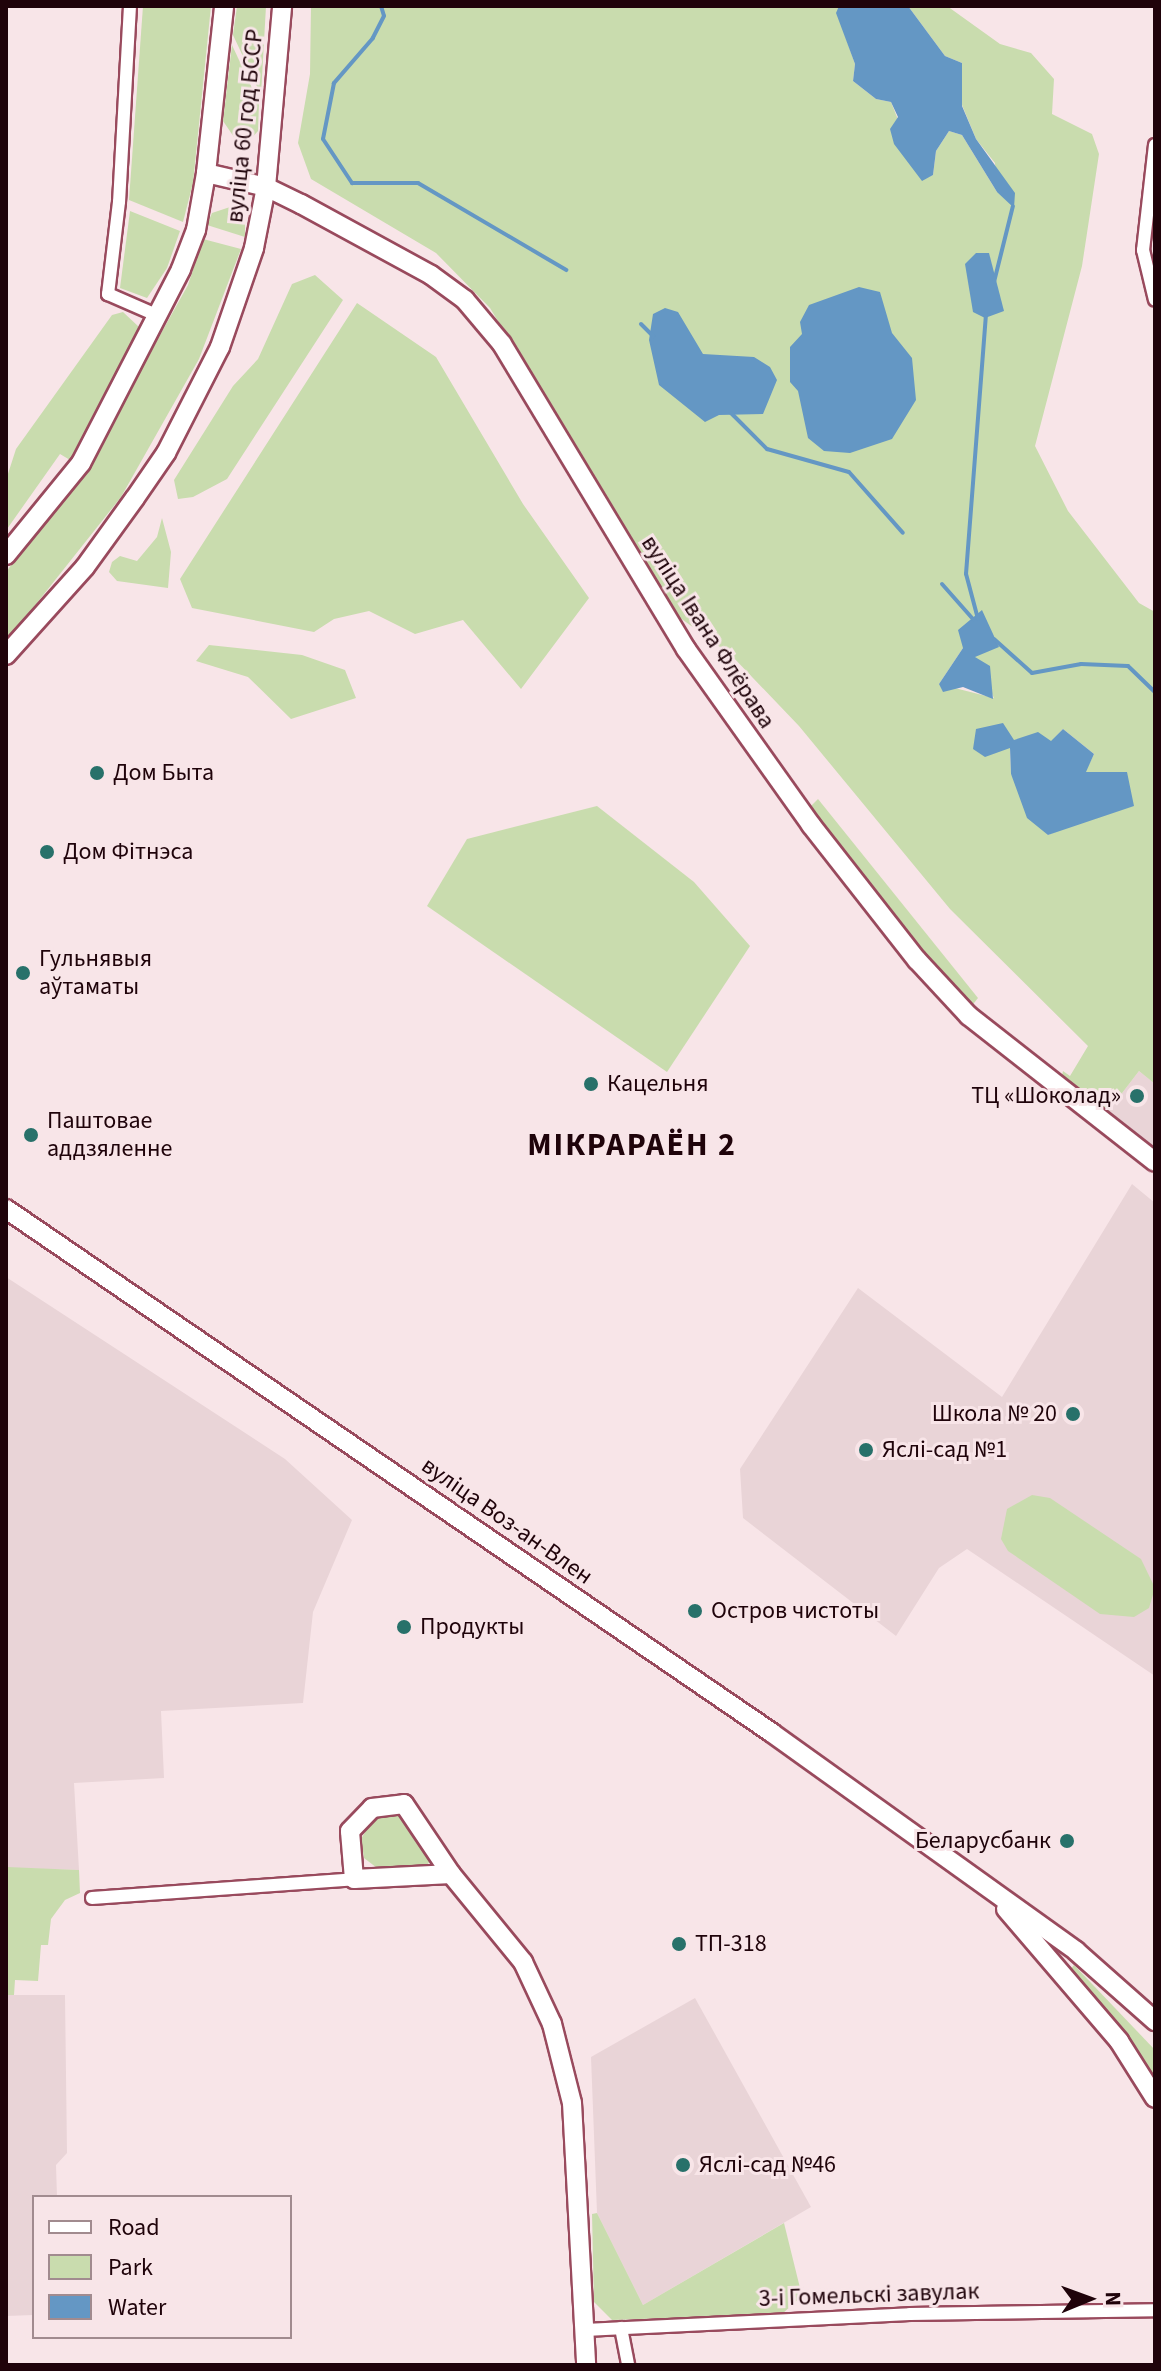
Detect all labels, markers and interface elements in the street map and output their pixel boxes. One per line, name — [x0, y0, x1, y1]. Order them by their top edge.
street label: вуліца 60 год БССР — [221, 28, 269, 224]
street label: вуліца Івана Флёрава — [635, 530, 781, 734]
place label: Дом Быта — [113, 759, 214, 787]
marker: Дом Быта — [88, 764, 106, 782]
place label: Дом Фітнэса — [63, 838, 193, 866]
marker: Дом Фітнэса — [38, 843, 56, 861]
place label: Гульнявыя аўтаматы — [39, 945, 152, 1001]
marker: Гульнявыя аўтаматы — [14, 964, 32, 982]
place label: Кацельня — [607, 1070, 709, 1098]
marker: Кацельня — [582, 1075, 600, 1093]
place label: ТЦ «Шоколад» — [971, 1082, 1121, 1110]
marker: ТЦ «Шоколад» — [1128, 1087, 1146, 1105]
place label: Паштовае аддзяленне — [47, 1107, 172, 1163]
marker: Паштовае аддзяленне — [22, 1126, 40, 1144]
district label: МІКРАРАЁН 2 — [527, 1126, 737, 1164]
place label: Школа № 20 — [932, 1400, 1057, 1428]
marker: Школа № 20 — [1064, 1405, 1082, 1423]
place label: Яслі-сад №1 — [882, 1436, 1007, 1464]
marker: Яслі-сад №1 — [857, 1441, 875, 1459]
street label: вуліца Воз-ан-Влен — [416, 1451, 598, 1591]
place label: Остров чистоты — [711, 1597, 879, 1625]
marker: Остров чистоты — [686, 1602, 704, 1620]
place label: Продукты — [420, 1613, 524, 1641]
marker: Продукты — [395, 1618, 413, 1636]
place label: Беларусбанк — [915, 1827, 1051, 1855]
marker: Беларусбанк — [1058, 1832, 1076, 1850]
place label: ТП-318 — [695, 1930, 767, 1958]
marker: ТП-318 — [670, 1935, 688, 1953]
place label: Яслі-сад №46 — [699, 2151, 836, 2179]
marker: Яслі-сад №46 — [674, 2156, 692, 2174]
legend — [32, 2195, 292, 2339]
text: Road — [108, 2210, 160, 2245]
text: Park — [108, 2250, 153, 2285]
north arrow — [1049, 2259, 1129, 2339]
street label: 3-і Гомельскі завулак — [758, 2277, 980, 2313]
text: Water — [108, 2290, 166, 2325]
text: N — [1097, 2291, 1129, 2306]

